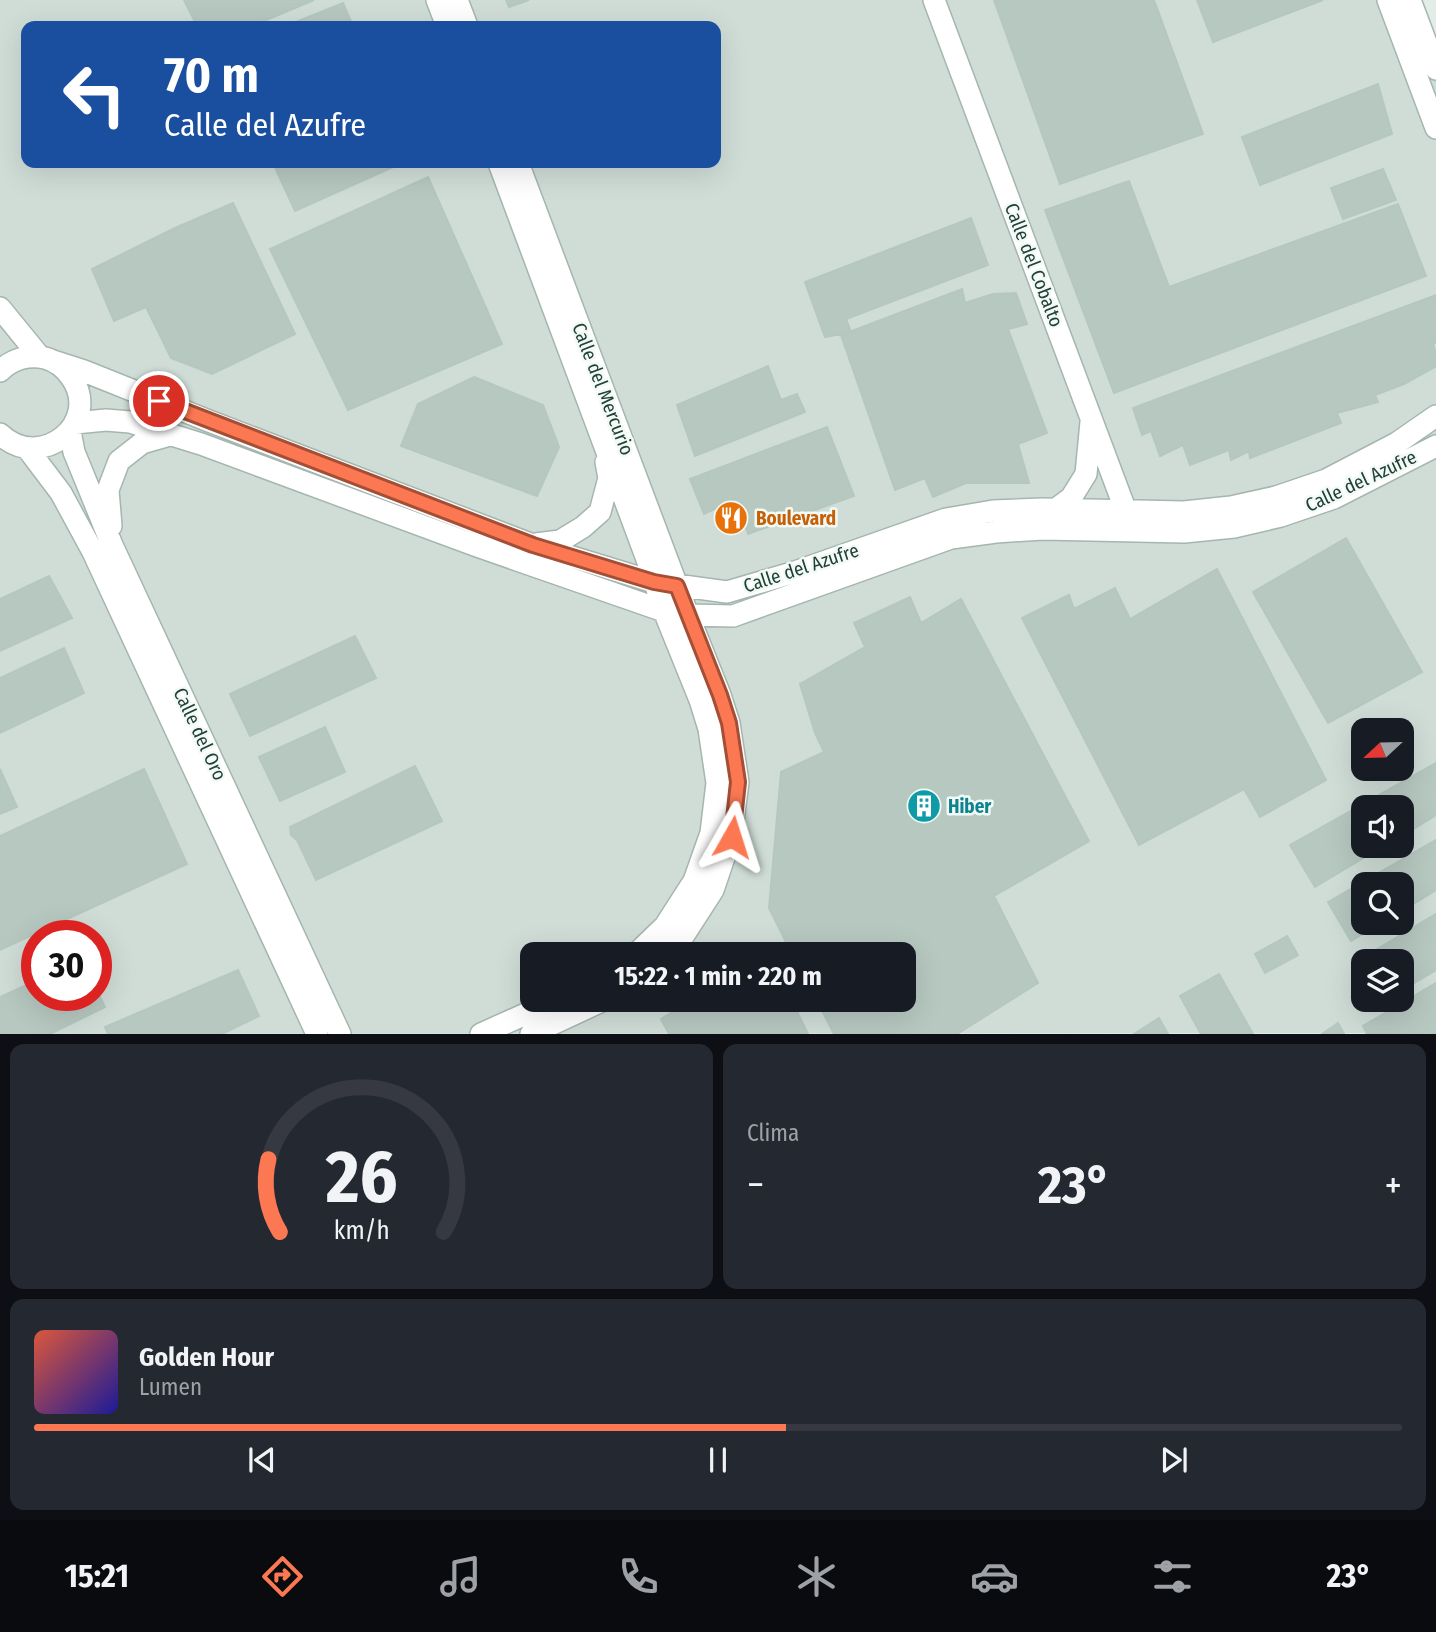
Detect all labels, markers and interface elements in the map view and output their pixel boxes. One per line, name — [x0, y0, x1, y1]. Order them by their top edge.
text: 70 m — [164, 46, 259, 105]
icon: left — [49, 49, 140, 140]
text: Calle del Azufre — [164, 106, 366, 144]
street label: Calle del Cobalto — [1000, 200, 1068, 330]
street label: Calle del Mercurio — [567, 320, 639, 458]
pin — [129, 371, 189, 431]
icon: arrive — [140, 382, 178, 420]
street label: Calle del Azufre — [1302, 445, 1420, 517]
restaurant icon: Boulevard — [712, 499, 750, 537]
place label: Boulevard — [756, 507, 836, 530]
street label: Calle del Azufre — [740, 539, 862, 597]
street label: Calle del Oro — [169, 684, 231, 784]
north arrow — [1351, 718, 1414, 780]
map controls — [1351, 718, 1414, 1012]
building icon: Hiber — [905, 787, 943, 825]
place label: Hiber — [948, 795, 992, 818]
button: sound — [1351, 795, 1414, 858]
position arrow — [695, 800, 769, 874]
button: search — [1351, 872, 1414, 935]
speed limit sign: 30 — [21, 920, 112, 1011]
button: layers — [1351, 949, 1414, 1012]
text: 15:22 · 1 min · 220 m — [614, 961, 822, 992]
text: Clima — [747, 1119, 799, 1147]
text: 26 — [325, 1135, 397, 1222]
text: 23° — [1038, 1154, 1111, 1217]
text: − — [747, 1162, 764, 1208]
text: + — [1385, 1162, 1402, 1208]
text: km/h — [334, 1216, 389, 1246]
text: Golden Hour — [139, 1342, 274, 1373]
text: Lumen — [139, 1373, 202, 1401]
icon: previous — [243, 1441, 281, 1479]
icon: pause — [699, 1441, 737, 1479]
icon: next — [1155, 1441, 1193, 1479]
icon: directions — [258, 1552, 307, 1601]
icon: music — [436, 1552, 485, 1601]
icon: phone — [614, 1552, 663, 1601]
icon: climate — [792, 1552, 841, 1601]
icon: car — [970, 1552, 1019, 1601]
icon: filters — [1148, 1552, 1197, 1601]
text: 15:21 — [65, 1557, 129, 1595]
text: 23° — [1326, 1557, 1371, 1595]

